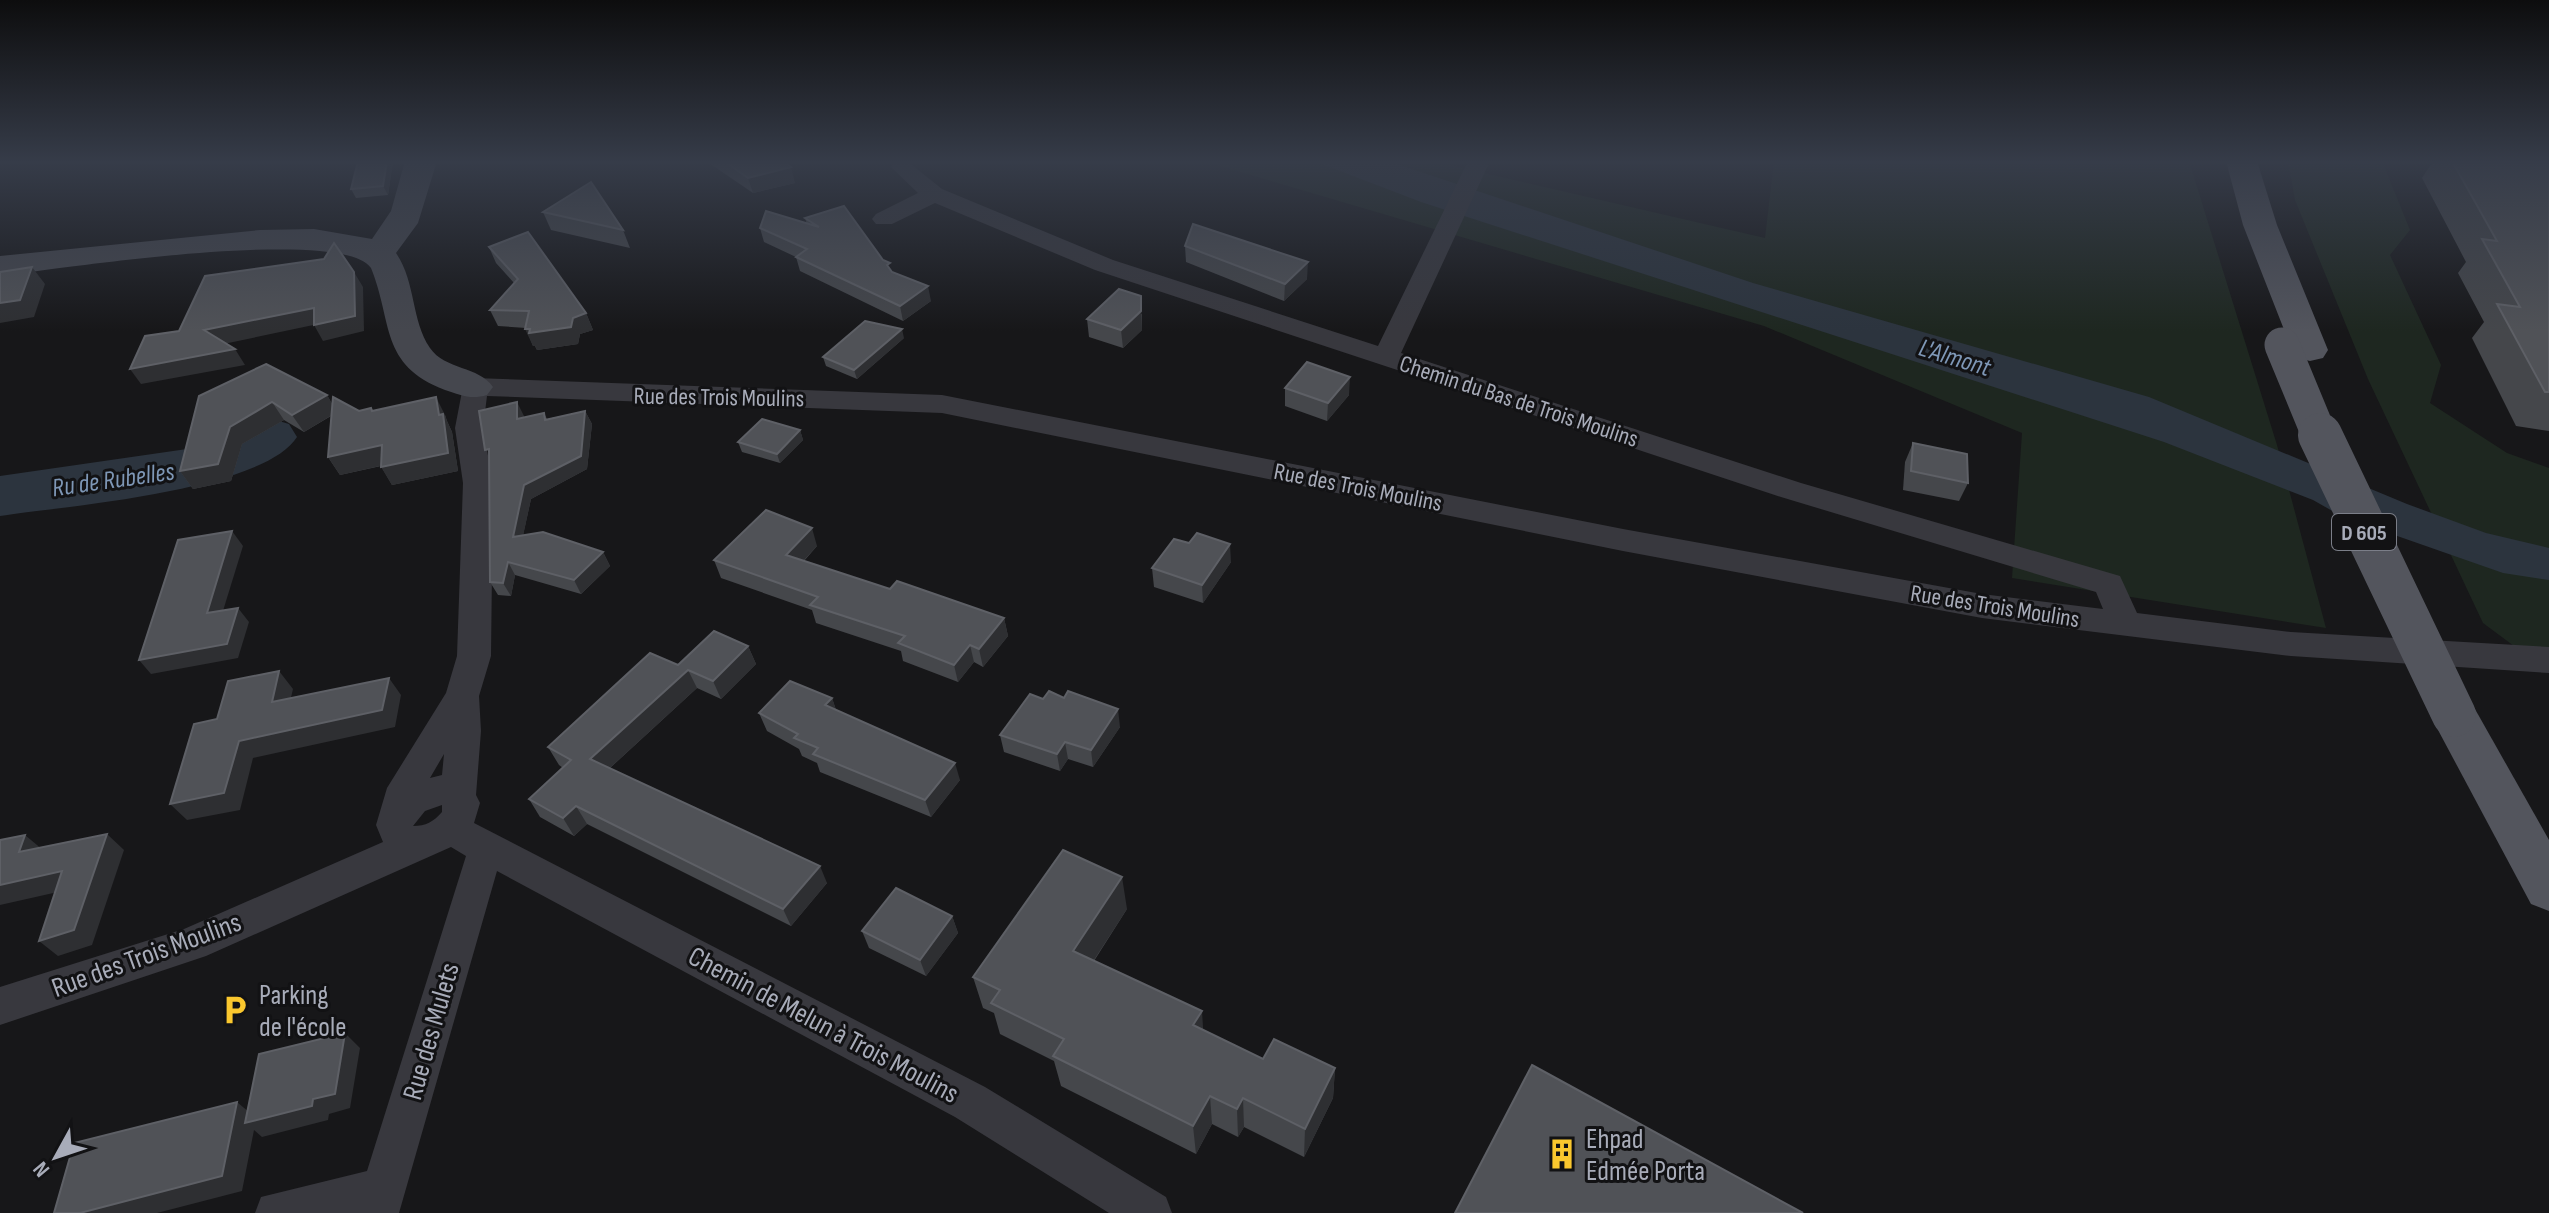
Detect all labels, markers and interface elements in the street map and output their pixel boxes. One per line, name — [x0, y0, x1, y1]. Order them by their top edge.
water label: L'Almont — [1915, 333, 1995, 384]
street label: Chemin du Bas de Trois Moulins — [1396, 349, 1642, 454]
street label: Rue des Trois Moulins — [633, 382, 805, 413]
water label: Ru de Rubelles — [50, 457, 176, 504]
street label: Rue des Trois Moulins — [1271, 457, 1444, 518]
road number: D 605 — [2332, 514, 2396, 550]
street label: Rue des Trois Moulins — [1908, 579, 2081, 634]
street label: Rue des Trois Moulins — [47, 906, 246, 1005]
street label: Chemin de Melun à Trois Moulins — [682, 940, 964, 1111]
street label: Rue des Mulets — [396, 959, 467, 1104]
place label: Parking de l'école — [259, 979, 346, 1044]
parking icon: Parking de l'école — [218, 993, 252, 1027]
north arrow — [16, 1117, 96, 1197]
place label: Ehpad Edmée Porta — [1586, 1123, 1705, 1188]
building icon: Ehpad Edmée Porta — [1545, 1137, 1579, 1171]
text: N — [28, 1156, 56, 1182]

